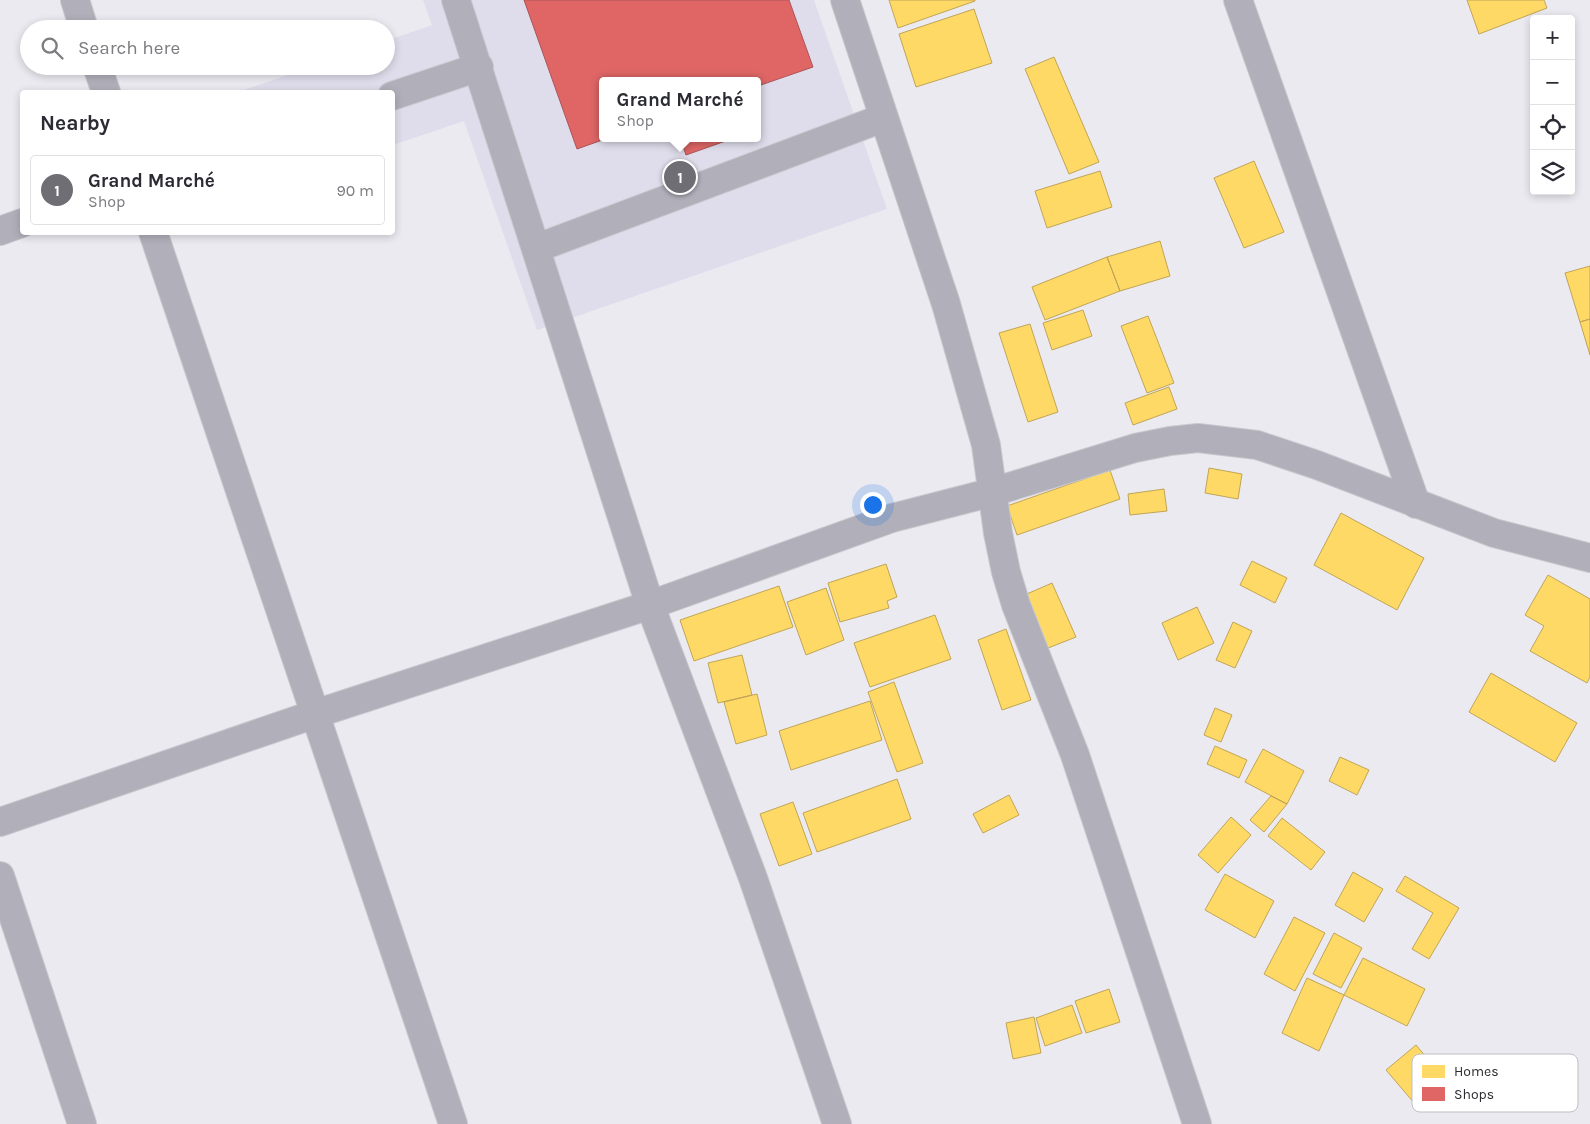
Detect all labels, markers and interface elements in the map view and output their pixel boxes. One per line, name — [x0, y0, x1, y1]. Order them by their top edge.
map controls — [1530, 15, 1575, 195]
button: + — [1530, 15, 1575, 60]
search box — [20, 20, 395, 75]
icon: search — [38, 34, 66, 62]
text: Search here — [78, 37, 180, 59]
button: − — [1530, 60, 1575, 105]
popup — [599, 77, 761, 142]
text: Grand Marché — [617, 89, 743, 111]
button: locate — [1530, 105, 1575, 150]
text: Nearby — [40, 111, 110, 135]
text: Shop — [617, 111, 654, 130]
button: layers — [1530, 150, 1575, 195]
pin: 1 — [664, 158, 696, 196]
text: Grand Marché — [88, 170, 215, 192]
text: 1 — [54, 181, 60, 200]
text: 90 m — [336, 181, 374, 200]
text: Shop — [88, 192, 125, 211]
your location — [860, 492, 886, 518]
legend — [1412, 1054, 1578, 1112]
text: Homes — [1454, 1063, 1499, 1080]
text: Shops — [1454, 1086, 1494, 1103]

